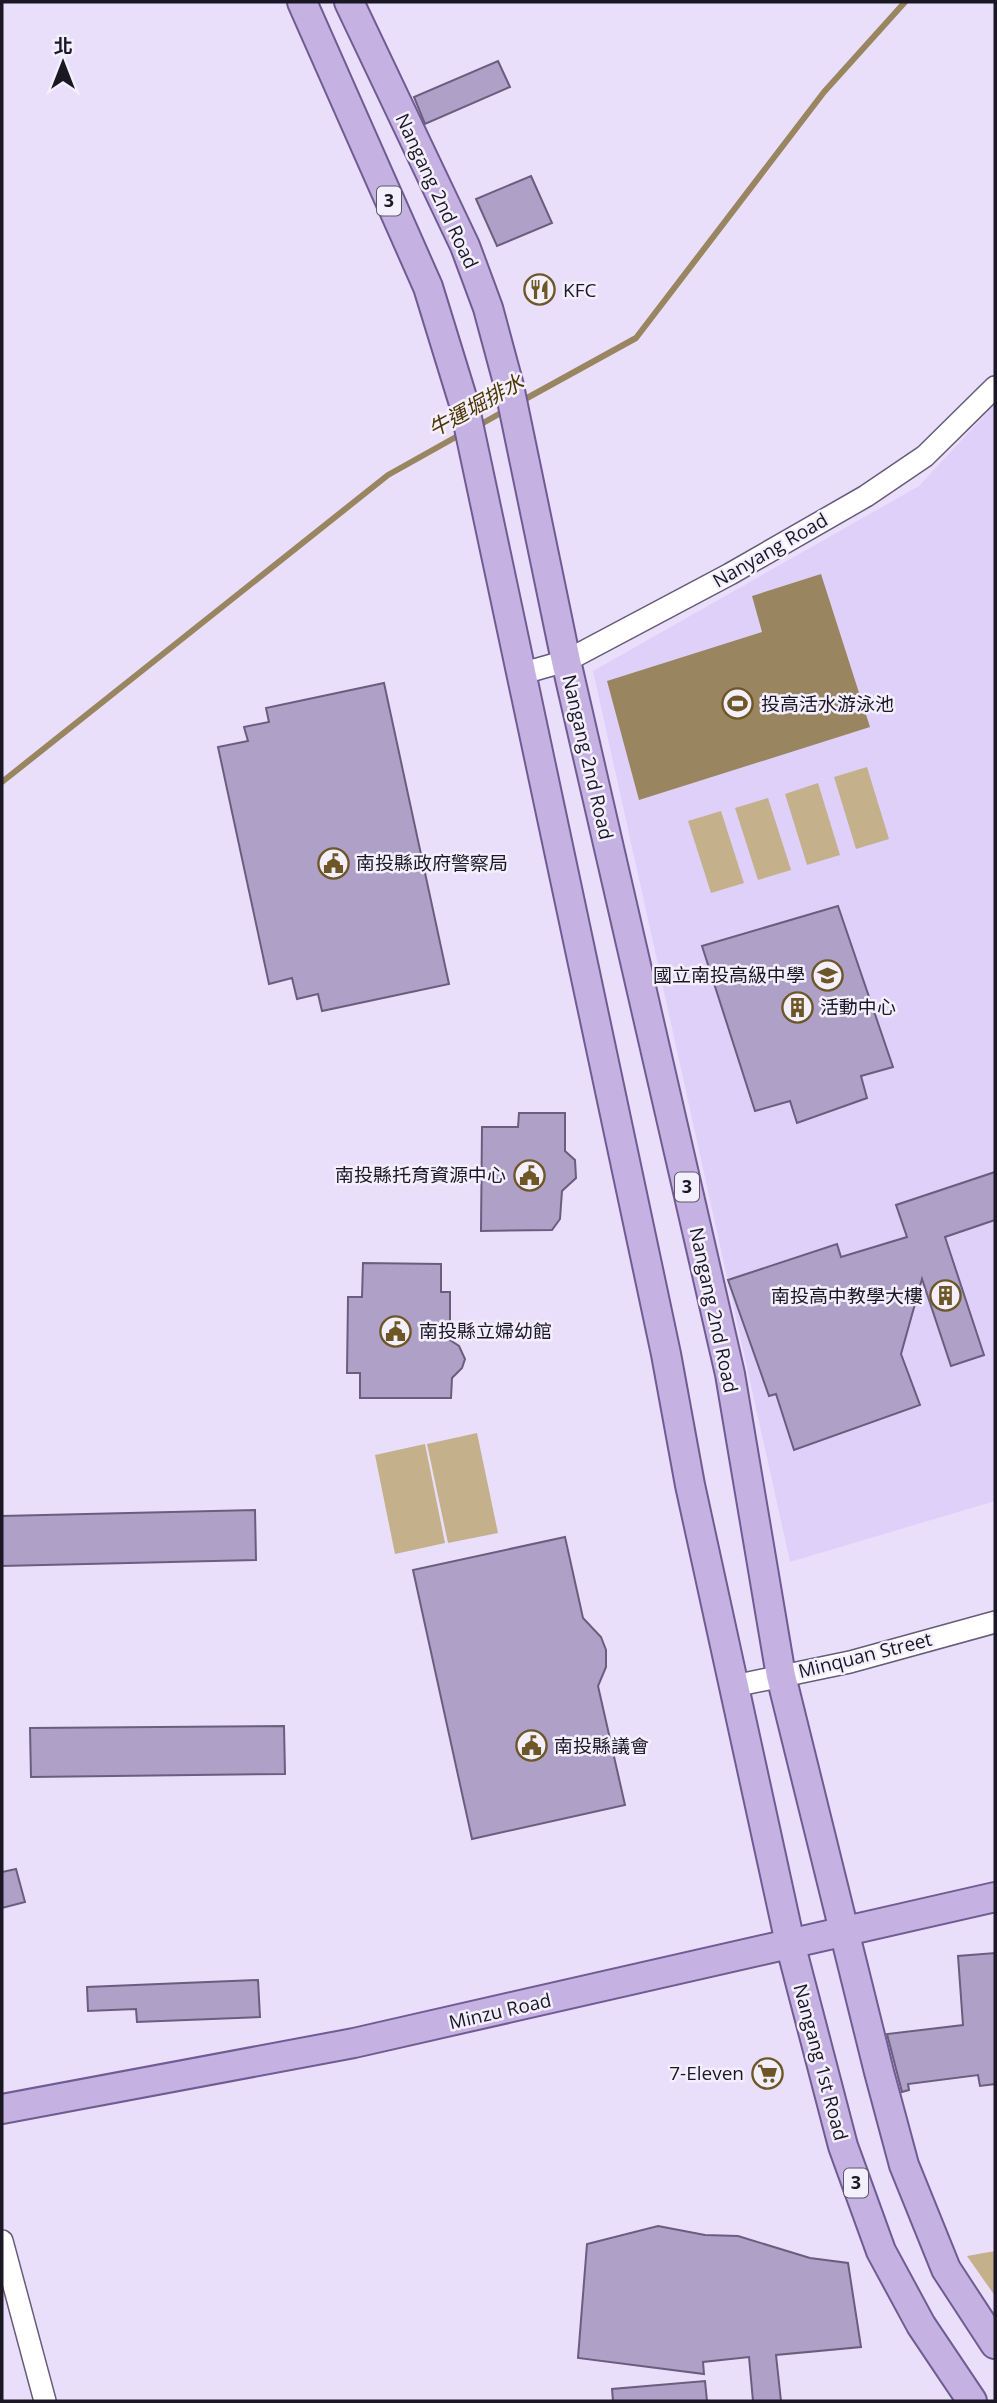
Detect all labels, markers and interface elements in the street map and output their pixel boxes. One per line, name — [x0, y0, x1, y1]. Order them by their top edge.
north arrow — [28, 28, 98, 98]
text: 北 — [53, 33, 73, 59]
street label: Nangang 2nd Road — [390, 109, 484, 273]
road number: 3 — [377, 186, 401, 216]
restaurant icon: KFC — [523, 273, 557, 307]
place label: KFC — [563, 277, 596, 303]
water label: 牛運堀排水 — [423, 367, 529, 443]
street label: Nanyang Road — [708, 507, 832, 593]
street label: Nangang 2nd Road — [556, 672, 620, 842]
sports icon: 投高活水游泳池 — [721, 687, 755, 721]
place label: 投高活水游泳池 — [761, 691, 894, 717]
public building icon: 南投縣政府警察局 — [316, 846, 350, 880]
place label: 南投縣政府警察局 — [356, 850, 508, 876]
school or university icon: 國立南投高級中學 — [811, 958, 845, 992]
place label: 國立南投高級中學 — [653, 962, 805, 988]
building icon: 活動中心 — [780, 990, 814, 1024]
place label: 活動中心 — [820, 994, 896, 1020]
public building icon: 南投縣托育資源中心 — [512, 1158, 546, 1192]
place label: 南投縣托育資源中心 — [335, 1162, 506, 1188]
road number: 3 — [675, 1172, 699, 1202]
street label: Nangang 2nd Road — [684, 1225, 744, 1395]
building icon: 南投高中教學大樓 — [929, 1279, 963, 1313]
place label: 南投高中教學大樓 — [771, 1283, 923, 1309]
public building icon: 南投縣立婦幼館 — [379, 1314, 413, 1348]
place label: 南投縣立婦幼館 — [419, 1318, 552, 1344]
street label: Minquan Street — [795, 1626, 935, 1684]
public building icon: 南投縣議會 — [514, 1729, 548, 1763]
place label: 南投縣議會 — [554, 1733, 649, 1759]
street label: Nangang 1st Road — [788, 1981, 854, 2143]
street label: Minzu Road — [446, 1987, 554, 2035]
supermarket icon: 7-Eleven — [750, 2056, 784, 2090]
place label: 7-Eleven — [669, 2060, 744, 2086]
road number: 3 — [844, 2168, 868, 2197]

